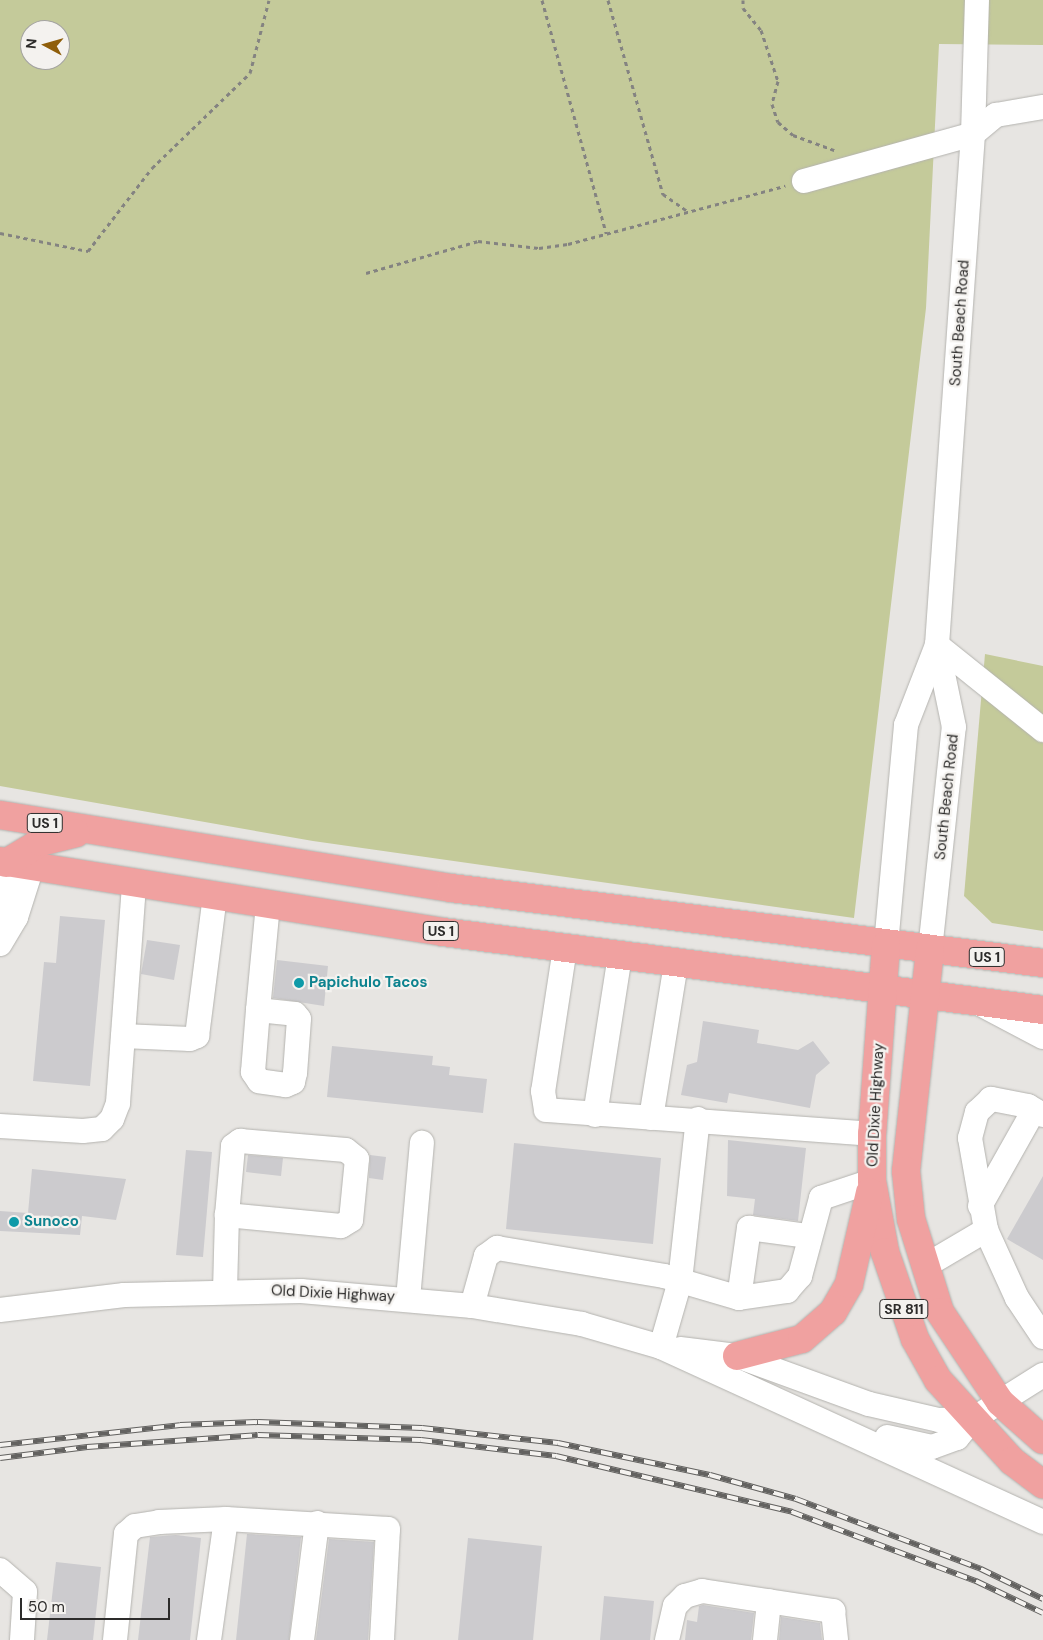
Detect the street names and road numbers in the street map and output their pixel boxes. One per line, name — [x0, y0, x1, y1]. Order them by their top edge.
street label: South Beach Road — [947, 259, 973, 387]
street label: South Beach Road — [931, 733, 963, 861]
road number: US 1 — [26, 811, 64, 834]
road number: US 1 — [422, 919, 460, 942]
road number: US 1 — [968, 946, 1006, 969]
street label: Old Dixie Highway — [864, 1043, 888, 1167]
street label: Old Dixie Highway — [271, 1282, 395, 1306]
road number: SR 811 — [879, 1298, 929, 1320]

